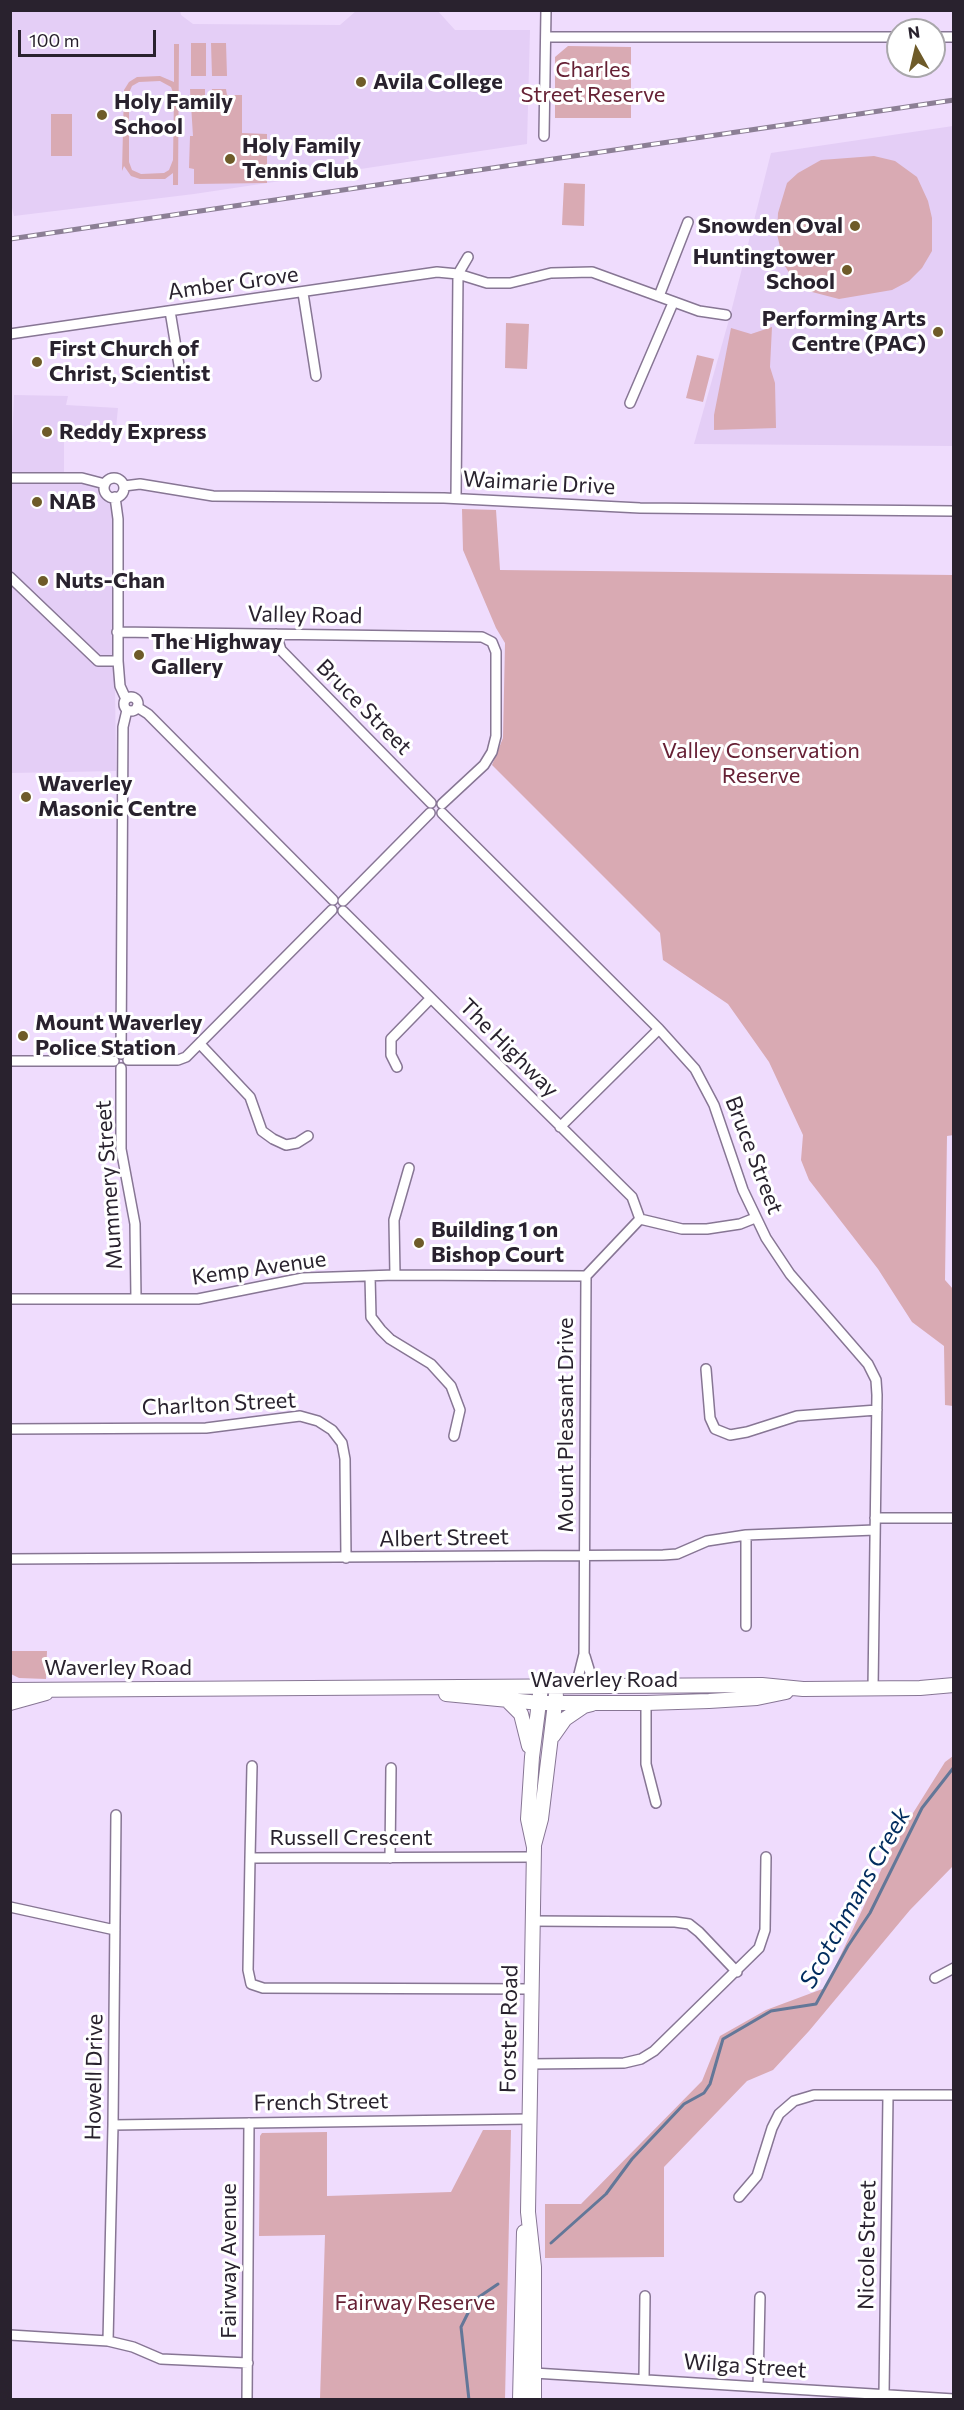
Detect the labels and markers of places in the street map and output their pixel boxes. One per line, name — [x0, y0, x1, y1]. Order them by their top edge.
place label: Avila College — [373, 69, 503, 95]
marker: Avila College — [354, 75, 368, 89]
place label: Holy Family School — [114, 89, 233, 140]
marker: Holy Family School — [95, 108, 109, 122]
place label: Holy Family Tennis Club — [242, 133, 361, 184]
marker: Holy Family Tennis Club — [223, 152, 237, 166]
place label: Snowden Oval — [698, 213, 843, 239]
marker: Snowden Oval — [848, 219, 862, 233]
place label: Huntingtower School — [693, 244, 835, 296]
marker: Huntingtower School — [840, 263, 854, 277]
place label: Performing Arts Centre (PAC) — [762, 306, 926, 358]
marker: Performing Arts Centre (PAC) — [931, 325, 945, 339]
place label: First Church of Christ, Scientist — [49, 336, 210, 388]
marker: First Church of Christ, Scientist — [30, 355, 44, 369]
place label: Reddy Express — [59, 419, 206, 445]
marker: Reddy Express — [40, 425, 54, 439]
place label: NAB — [49, 489, 96, 515]
marker: NAB — [30, 495, 44, 509]
place label: Nuts-Chan — [55, 568, 165, 594]
marker: Nuts-Chan — [36, 574, 50, 588]
place label: The Highway Gallery — [151, 629, 282, 680]
marker: The Highway Gallery — [132, 648, 146, 662]
place label: Waverley Masonic Centre — [38, 771, 197, 822]
marker: Waverley Masonic Centre — [19, 790, 33, 804]
place label: Mount Waverley Police Station — [35, 1010, 203, 1062]
marker: Mount Waverley Police Station — [16, 1029, 30, 1043]
place label: Building 1 on Bishop Court — [431, 1217, 564, 1268]
marker: Building 1 on Bishop Court — [412, 1236, 426, 1250]

